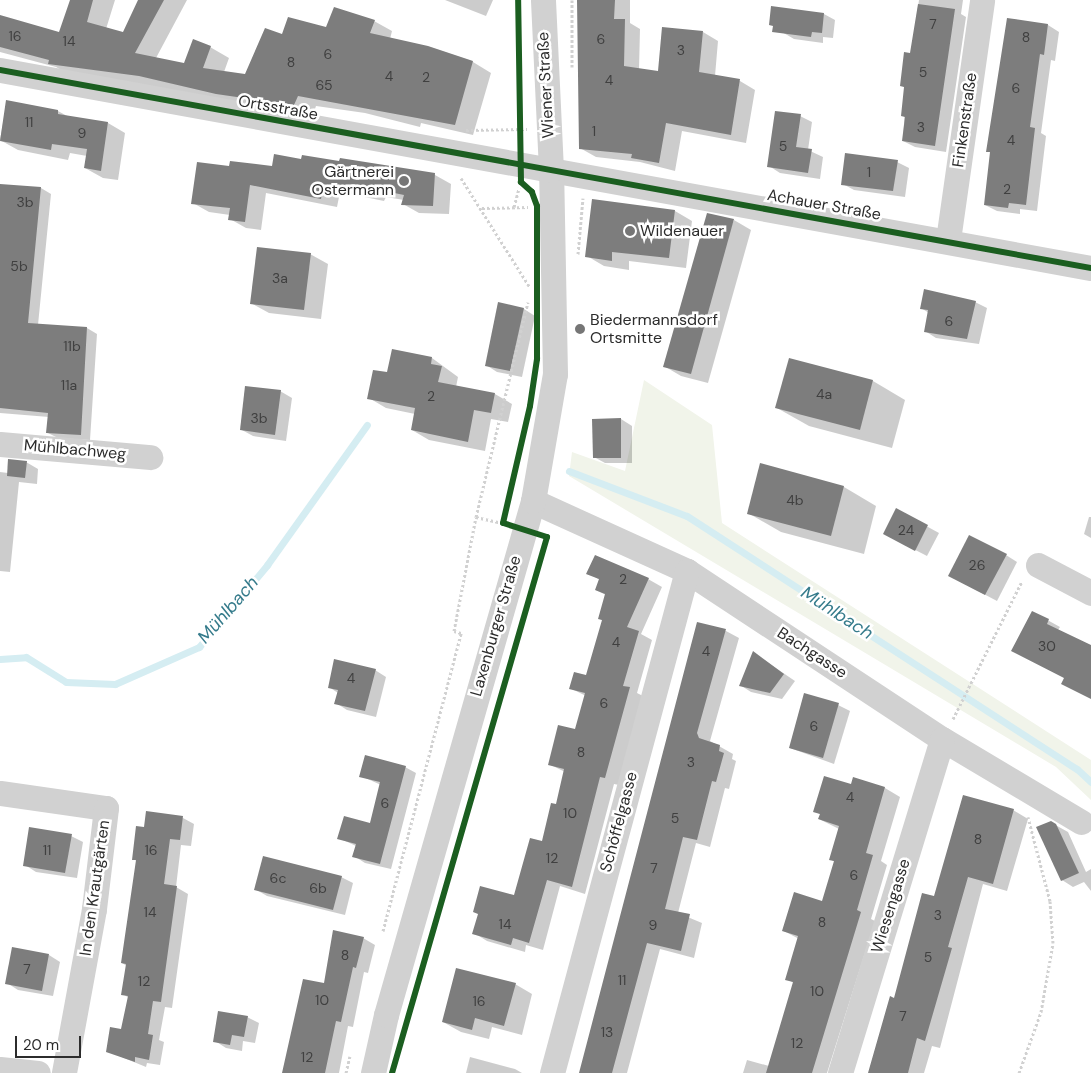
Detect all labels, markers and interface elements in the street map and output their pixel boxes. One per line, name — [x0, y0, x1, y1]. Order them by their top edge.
house number: 7 — [929, 16, 937, 32]
house number: 16 — [8, 28, 22, 44]
house number: 8 — [1022, 29, 1030, 45]
street label: Wiener Straße — [534, 31, 558, 139]
house number: 6 — [597, 31, 605, 47]
house number: 14 — [63, 33, 75, 49]
house number: 3 — [677, 42, 685, 58]
house number: 6 — [324, 46, 332, 62]
house number: 8 — [287, 54, 295, 70]
house number: 5 — [919, 64, 927, 80]
house number: 4 — [385, 68, 393, 84]
house number: 2 — [422, 69, 430, 85]
street label: Finkenstraße — [949, 71, 981, 169]
house number: 4 — [605, 72, 613, 88]
house number: 65 — [315, 77, 333, 93]
house number: 6 — [1012, 80, 1020, 96]
street label: Ortsstraße — [237, 92, 319, 124]
house number: 11 — [25, 114, 33, 130]
house number: 3 — [917, 119, 925, 135]
house number: 1 — [592, 123, 596, 139]
house number: 9 — [78, 125, 86, 141]
house number: 4 — [1007, 132, 1015, 148]
house number: 5 — [779, 138, 787, 154]
place label: Gärtnerei Ostermann — [312, 162, 394, 200]
house number: 1 — [867, 164, 871, 180]
marker: Gärtnerei Ostermann — [398, 175, 410, 187]
house number: 2 — [1003, 181, 1011, 197]
street label: Achauer Straße — [766, 186, 882, 224]
house number: 3b — [16, 194, 34, 210]
place label: Wildenauer — [640, 221, 724, 241]
marker: Wildenauer — [624, 225, 636, 237]
house number: 5b — [10, 258, 28, 274]
house number: 3a — [272, 270, 288, 286]
place label: Biedermannsdorf Ortsmitte — [590, 310, 718, 348]
house number: 6 — [945, 313, 953, 329]
marker: Biedermannsdorf Ortsmitte — [574, 323, 586, 335]
house number: 11b — [63, 338, 81, 354]
house number: 11a — [61, 377, 77, 393]
house number: 4a — [816, 386, 832, 402]
house number: 2 — [427, 388, 435, 404]
house number: 3b — [250, 410, 268, 426]
street label: Mühlbachweg — [23, 436, 127, 464]
house number: 4b — [786, 492, 804, 508]
house number: 24 — [898, 522, 914, 538]
street label: Laxenburger Straße — [467, 553, 525, 699]
house number: 26 — [969, 557, 985, 573]
house number: 2 — [619, 571, 627, 587]
water label: Mühlbach — [193, 572, 263, 648]
water label: Mühlbach — [797, 582, 877, 644]
street label: Bachgasse — [773, 623, 851, 683]
house number: 4 — [612, 634, 620, 650]
house number: 30 — [1038, 638, 1056, 654]
house number: 4 — [702, 643, 710, 659]
house number: 4 — [347, 670, 355, 686]
house number: 6 — [600, 695, 608, 711]
house number: 6 — [810, 718, 818, 734]
house number: 8 — [577, 744, 585, 760]
house number: 3 — [687, 754, 695, 770]
street label: Schöffelgasse — [596, 770, 642, 874]
house number: 4 — [846, 789, 854, 805]
house number: 6 — [381, 795, 389, 811]
house number: 10 — [563, 805, 577, 821]
house number: 5 — [671, 810, 679, 826]
street label: In den Krautgärten — [76, 819, 114, 957]
house number: 8 — [974, 831, 982, 847]
house number: 11 — [43, 842, 51, 858]
house number: 16 — [144, 842, 158, 858]
house number: 12 — [546, 850, 558, 866]
street label: Wiesengasse — [868, 857, 914, 955]
house number: 7 — [650, 860, 658, 876]
house number: 6 — [850, 867, 858, 883]
house number: 6c — [270, 870, 286, 886]
house number: 6b — [309, 880, 327, 896]
house number: 14 — [144, 904, 156, 920]
house number: 3 — [934, 907, 942, 923]
house number: 8 — [818, 914, 826, 930]
house number: 14 — [499, 916, 511, 932]
house number: 9 — [649, 917, 657, 933]
house number: 8 — [341, 947, 349, 963]
house number: 5 — [924, 949, 932, 965]
house number: 7 — [23, 961, 31, 977]
house number: 11 — [618, 972, 626, 988]
house number: 12 — [138, 973, 150, 989]
house number: 10 — [810, 983, 824, 999]
house number: 10 — [315, 992, 329, 1008]
house number: 16 — [472, 993, 486, 1009]
house number: 7 — [899, 1008, 907, 1024]
house number: 13 — [601, 1024, 613, 1040]
scale bar — [18, 1026, 84, 1058]
text: 20 m — [23, 1035, 59, 1055]
house number: 12 — [791, 1035, 803, 1051]
house number: 12 — [301, 1049, 313, 1065]

